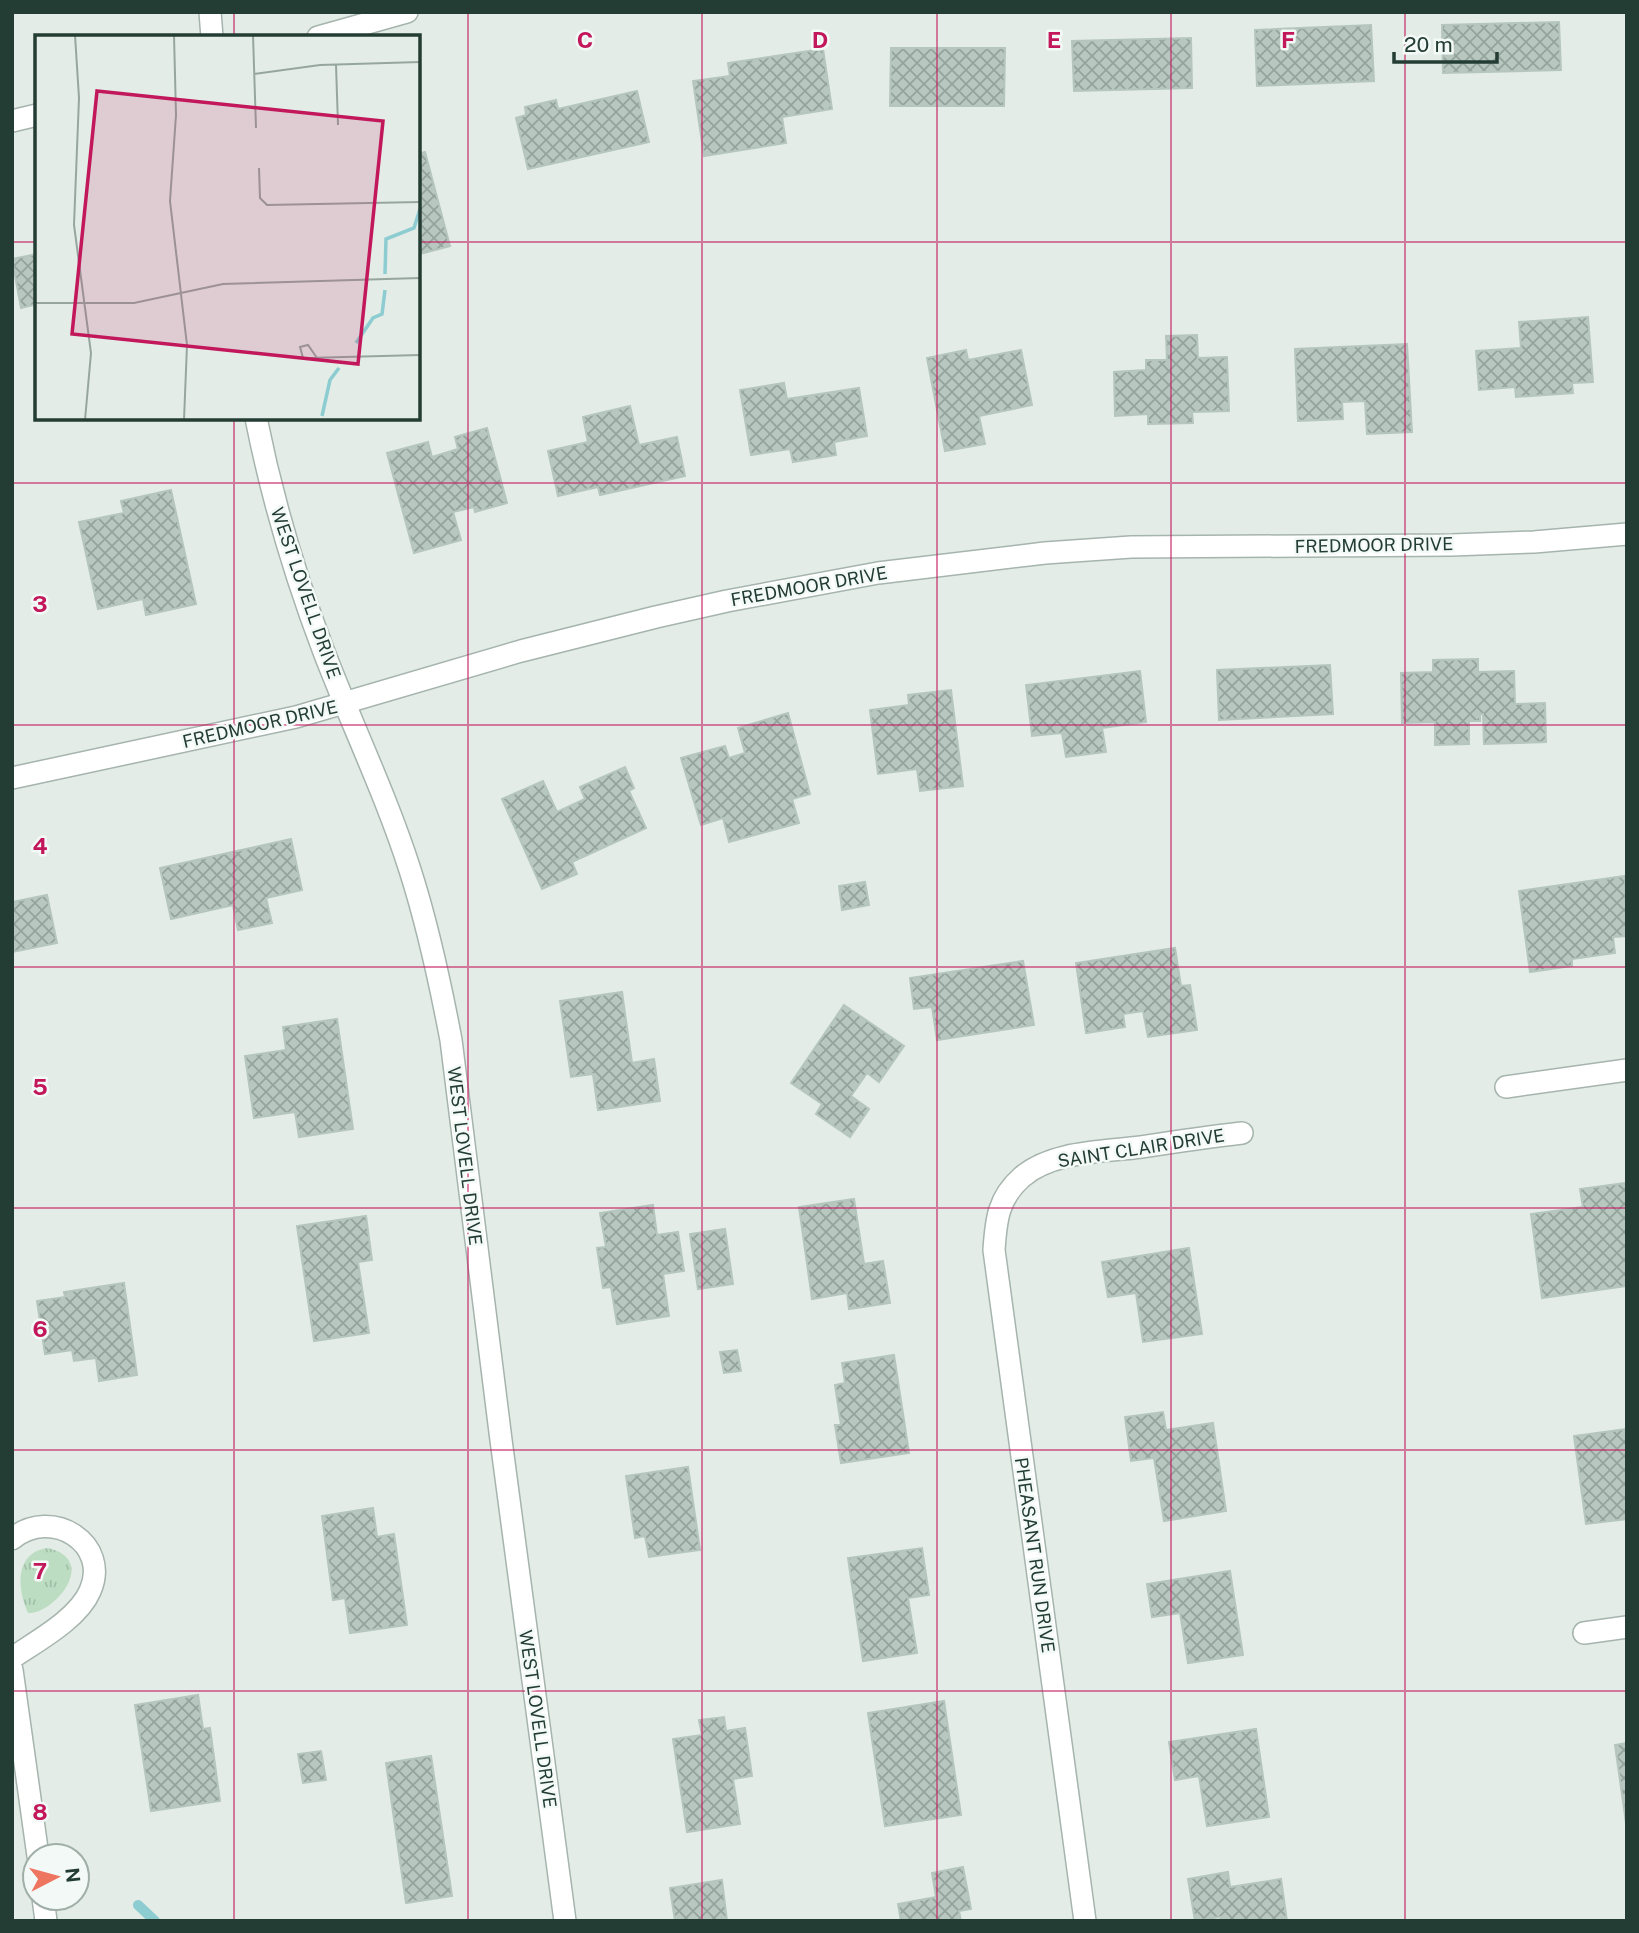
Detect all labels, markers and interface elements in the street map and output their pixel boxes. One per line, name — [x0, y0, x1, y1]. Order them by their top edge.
scale bar — [1394, 21, 1497, 65]
text: C — [577, 26, 593, 53]
text: D — [812, 26, 828, 53]
text: E — [1047, 26, 1061, 53]
text: F — [1281, 26, 1295, 53]
text: 20 m — [1404, 32, 1453, 57]
inset map — [35, 35, 420, 420]
street label: WEST LOVELL DRIVE — [267, 505, 345, 681]
street label: FREDMOOR DRIVE — [1295, 533, 1453, 557]
street label: FREDMOOR DRIVE — [729, 562, 889, 610]
text: 3 — [32, 590, 48, 617]
street label: FREDMOOR DRIVE — [180, 696, 340, 752]
text: 4 — [32, 832, 48, 859]
street label: WEST LOVELL DRIVE — [444, 1065, 486, 1247]
text: 5 — [32, 1073, 48, 1100]
street label: SAINT CLAIR DRIVE — [1056, 1124, 1226, 1172]
text: 6 — [32, 1315, 48, 1342]
street label: PHEASANT RUN DRIVE — [1011, 1456, 1059, 1654]
text: 7 — [33, 1557, 47, 1584]
street label: WEST LOVELL DRIVE — [515, 1629, 561, 1809]
text: 8 — [32, 1798, 48, 1825]
north arrow — [21, 1842, 91, 1912]
text: N — [61, 1867, 85, 1884]

